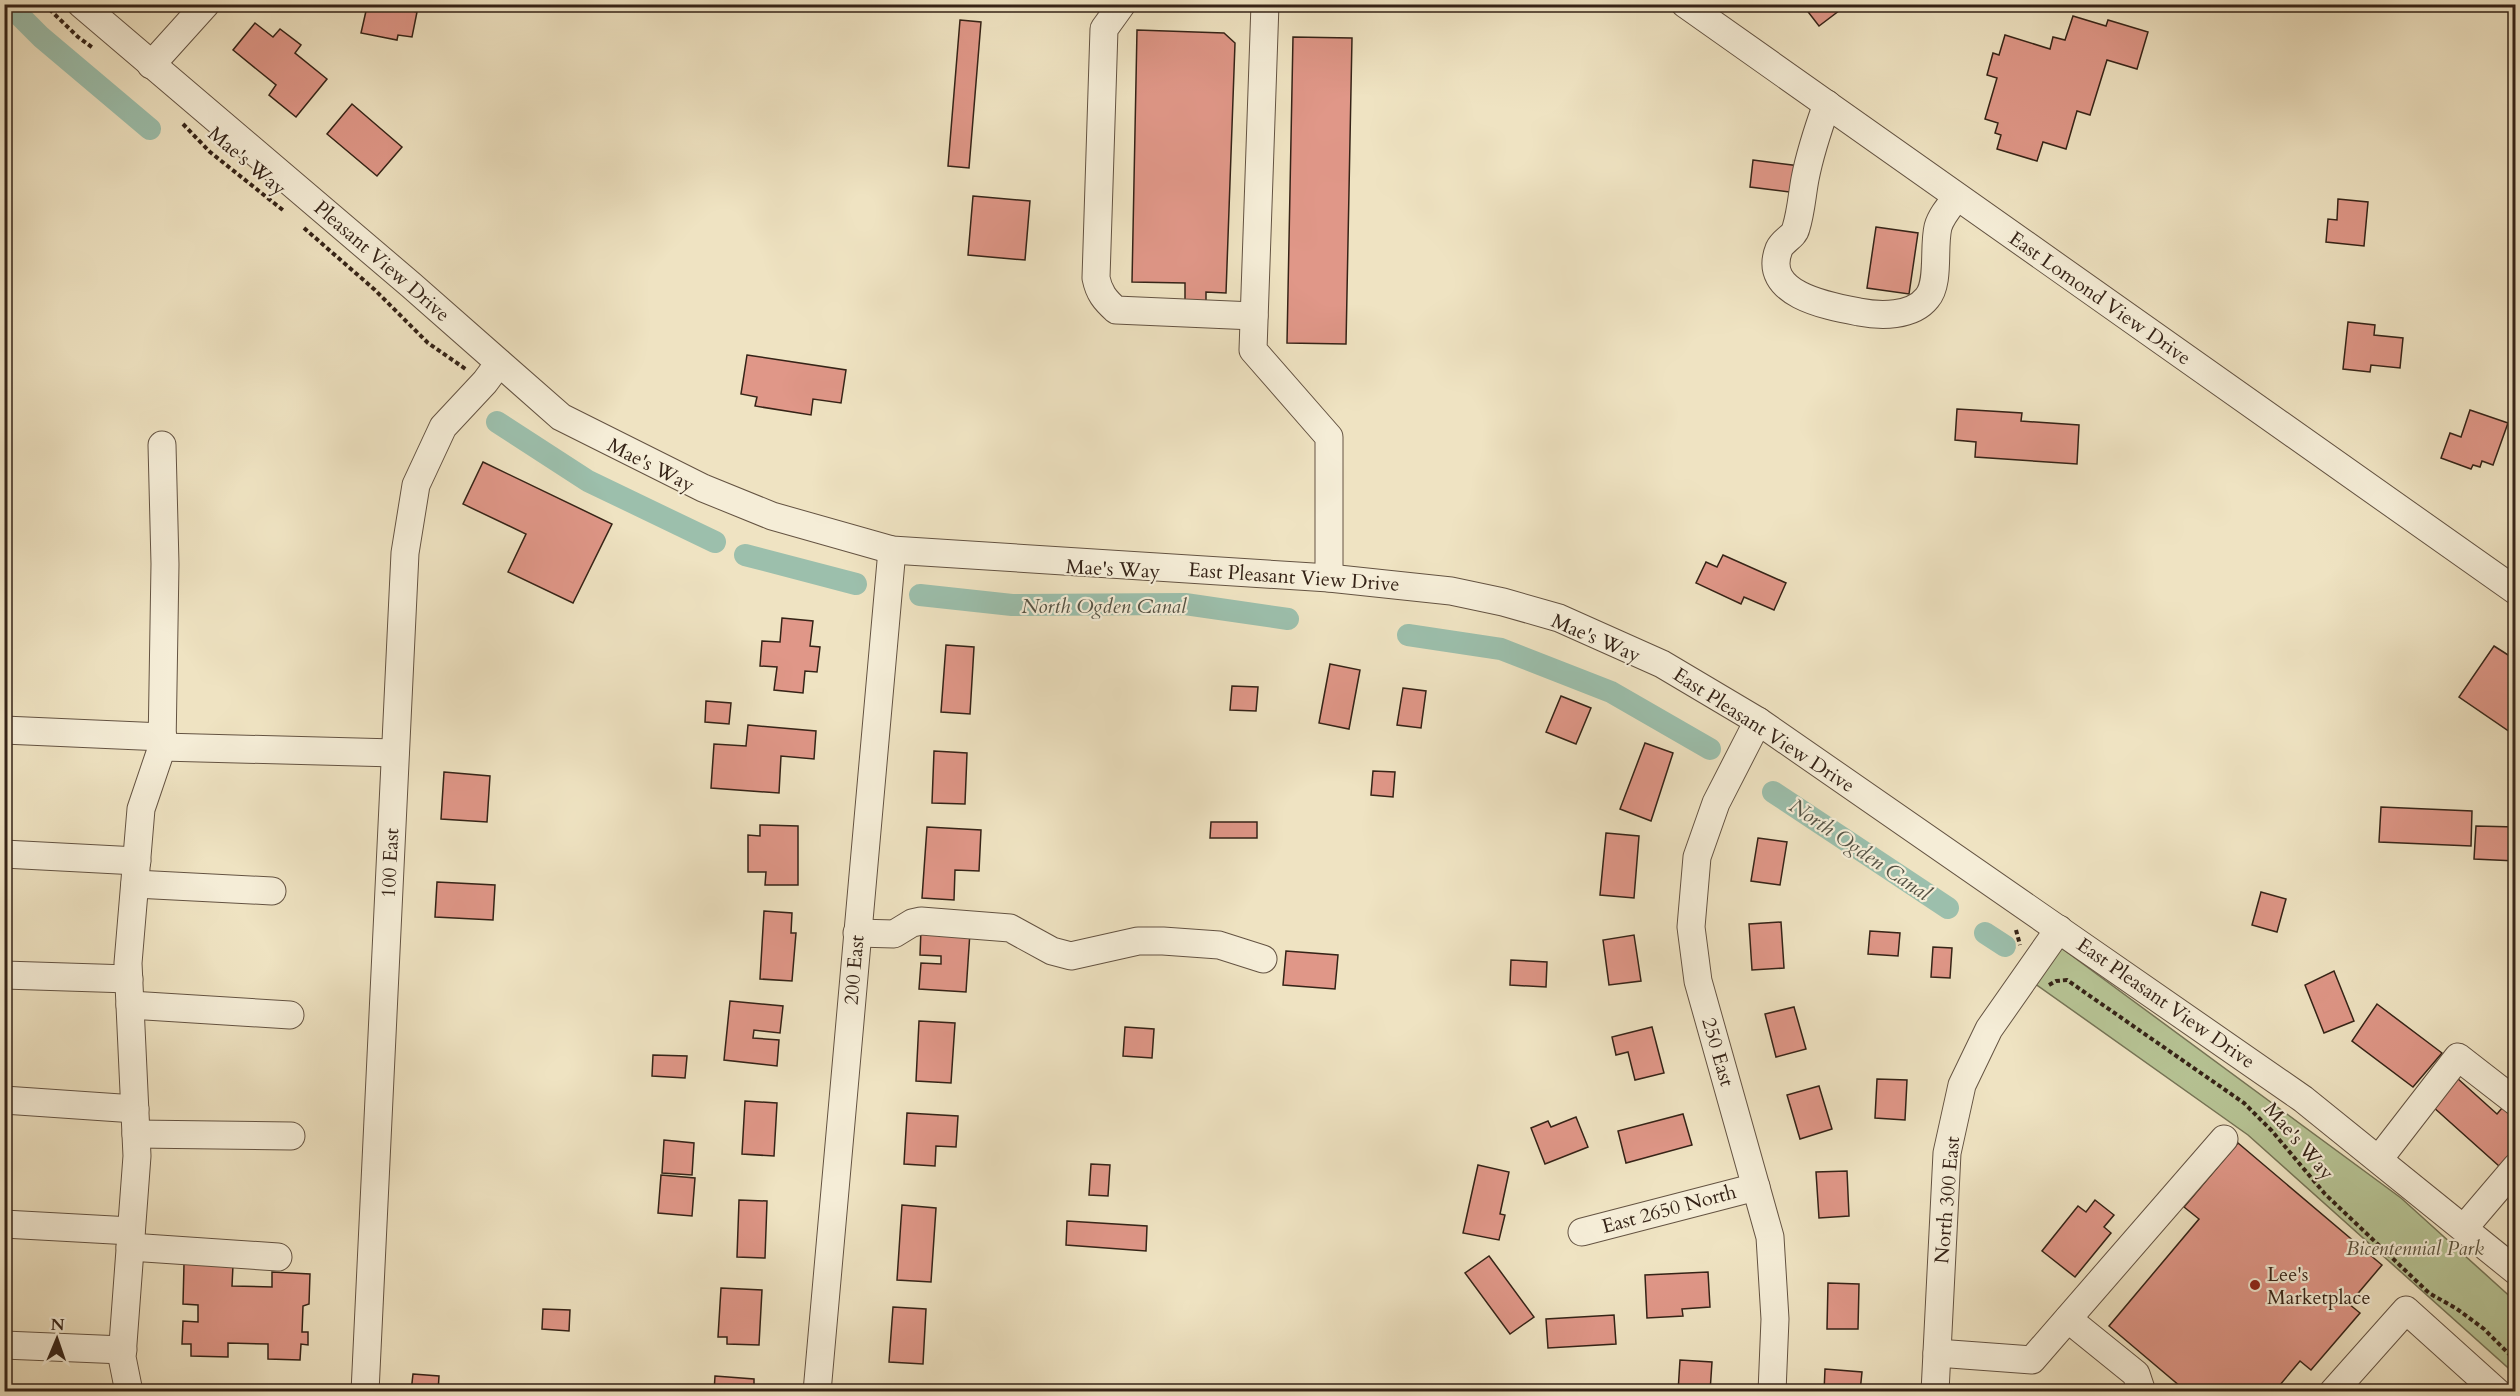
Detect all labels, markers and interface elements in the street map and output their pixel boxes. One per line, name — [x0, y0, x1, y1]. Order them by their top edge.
street label: Mae's Way — [202, 120, 292, 202]
street label: Pleasant View Drive — [308, 194, 456, 328]
street label: East Lomond View Drive — [2004, 225, 2196, 371]
street label: Mae's Way — [603, 432, 700, 499]
street label: Mae's Way — [1065, 553, 1161, 585]
street label: East Pleasant View Drive — [1188, 556, 1400, 598]
water label: North Ogden Canal — [1021, 592, 1188, 621]
street label: Mae's Way — [1547, 607, 1645, 669]
street label: East Pleasant View Drive — [1668, 661, 1860, 799]
water label: North Ogden Canal — [1783, 792, 1938, 909]
street label: 100 East — [375, 827, 405, 899]
street label: East Pleasant View Drive — [2072, 931, 2260, 1075]
street label: 200 East — [837, 933, 871, 1006]
street label: 250 East — [1695, 1015, 1741, 1090]
street label: Mae's Way — [2258, 1096, 2340, 1186]
street label: North 300 East — [1928, 1134, 1966, 1265]
street label: East 2650 North — [1599, 1178, 1739, 1240]
park label: Bicentennial Park — [2346, 1235, 2484, 1262]
place label: Lee's Marketplace — [2267, 1261, 2370, 1311]
marker: Lee's Marketplace — [2248, 1278, 2262, 1292]
north arrow — [27, 1309, 87, 1369]
text: N — [50, 1314, 65, 1336]

